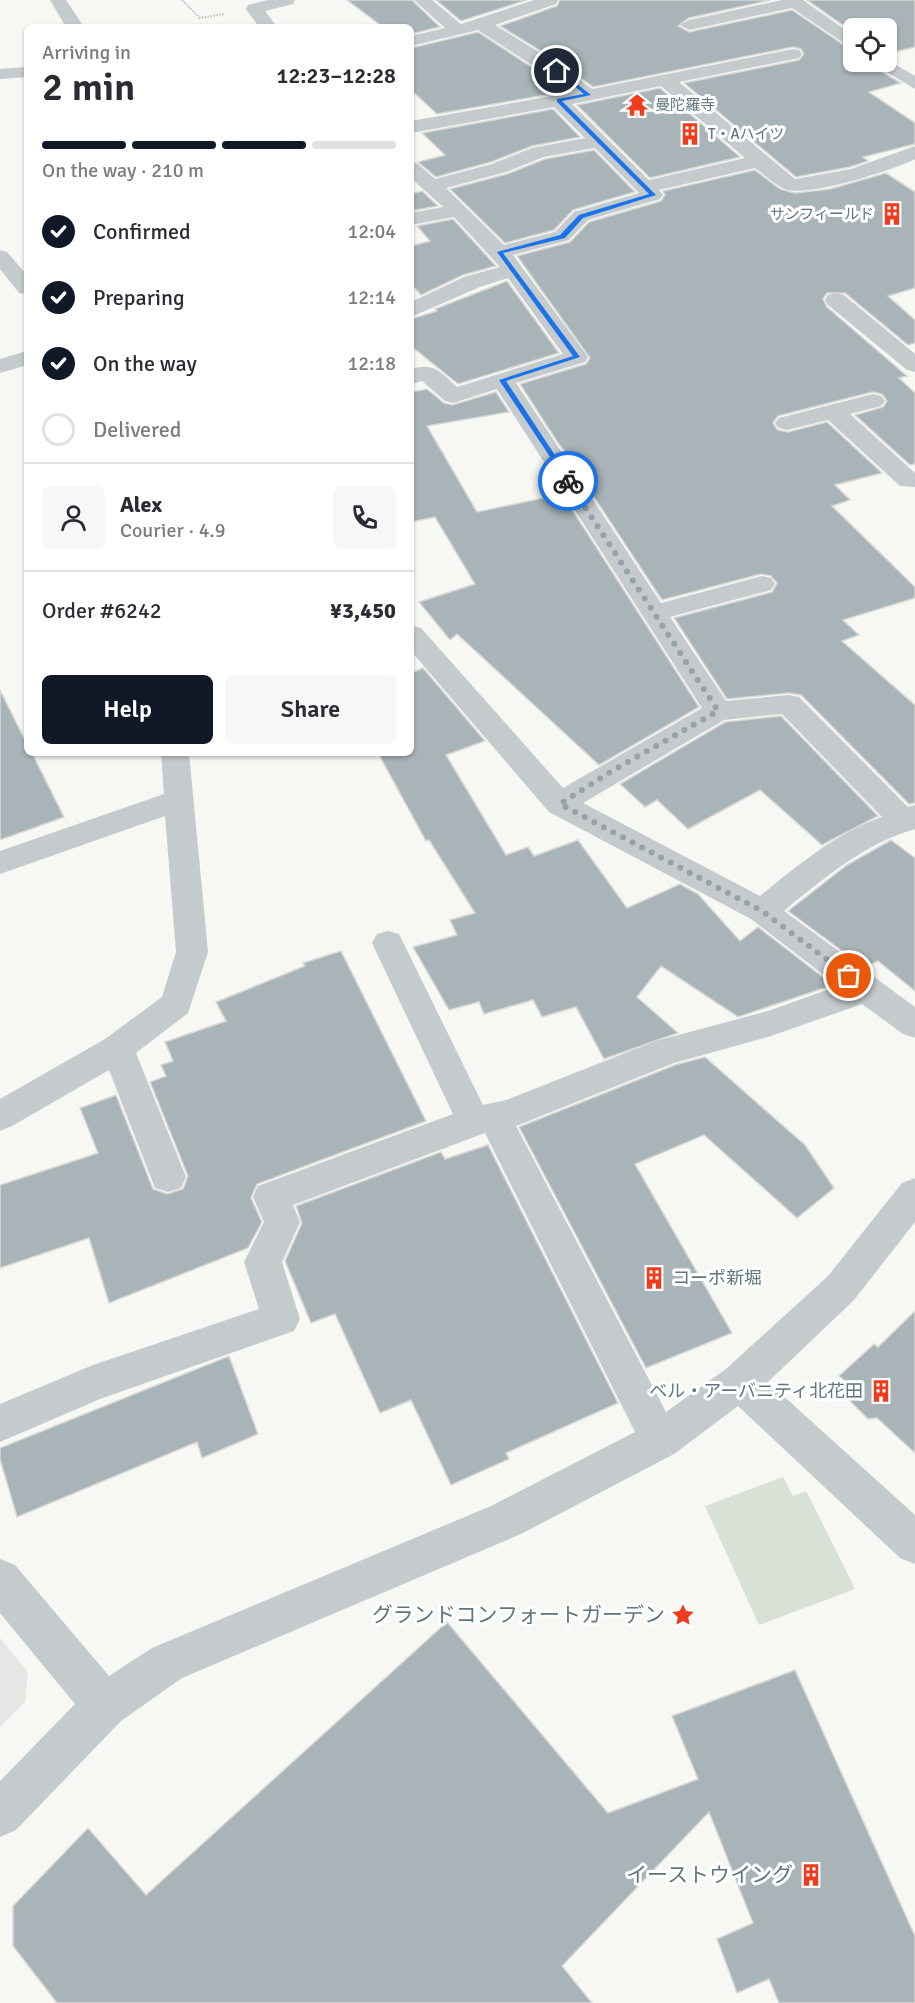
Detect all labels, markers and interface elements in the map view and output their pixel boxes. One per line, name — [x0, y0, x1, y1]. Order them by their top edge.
map controls — [843, 18, 897, 72]
button: locate — [843, 18, 897, 72]
text: Arriving in — [42, 40, 131, 65]
pin — [531, 45, 582, 96]
icon: home — [540, 54, 573, 87]
text: 12:23–12:28 — [277, 62, 396, 89]
text: 2 min — [42, 63, 135, 111]
temple icon: 曼陀羅寺 — [624, 92, 650, 118]
place label: 曼陀羅寺 — [655, 96, 715, 114]
building icon: T・Aハイツ — [677, 121, 703, 147]
place label: T・Aハイツ — [708, 125, 784, 143]
text: On the way · 210 m — [42, 158, 204, 183]
building icon: サンフィールド — [879, 201, 905, 227]
place label: サンフィールド — [770, 205, 874, 223]
icon: check — [42, 215, 75, 248]
text: Confirmed — [93, 218, 191, 245]
text: 12:04 — [347, 219, 396, 244]
icon: check — [42, 281, 75, 314]
text: Preparing — [93, 284, 185, 311]
text: 12:14 — [347, 285, 396, 310]
icon: check — [42, 347, 75, 380]
text: On the way — [93, 350, 197, 377]
text: 12:18 — [347, 351, 396, 376]
text: Delivered — [93, 416, 181, 443]
courier — [538, 451, 598, 511]
icon: bike — [552, 465, 585, 498]
button: person — [42, 486, 105, 549]
button: phone — [333, 486, 396, 549]
text: Alex — [120, 491, 162, 518]
text: Courier · 4.9 — [120, 518, 226, 543]
text: Order #6242 — [42, 597, 162, 624]
text: ¥3,450 — [330, 597, 396, 624]
button: Help — [42, 675, 213, 744]
button: Share — [225, 675, 396, 744]
pin — [823, 950, 874, 1001]
icon: bag — [832, 959, 865, 992]
building icon: コーポ新堀 — [641, 1265, 667, 1291]
place label: コーポ新堀 — [672, 1267, 762, 1289]
building icon: ベル・アーバニティ北花田 — [868, 1378, 894, 1404]
place label: ベル・アーバニティ北花田 — [649, 1380, 863, 1402]
place label: グランドコンフォートガーデン — [372, 1602, 665, 1628]
place icon: グランドコンフォートガーデン — [670, 1602, 696, 1628]
place label: イーストウイング — [626, 1862, 793, 1888]
building icon: イーストウイング — [798, 1862, 824, 1888]

